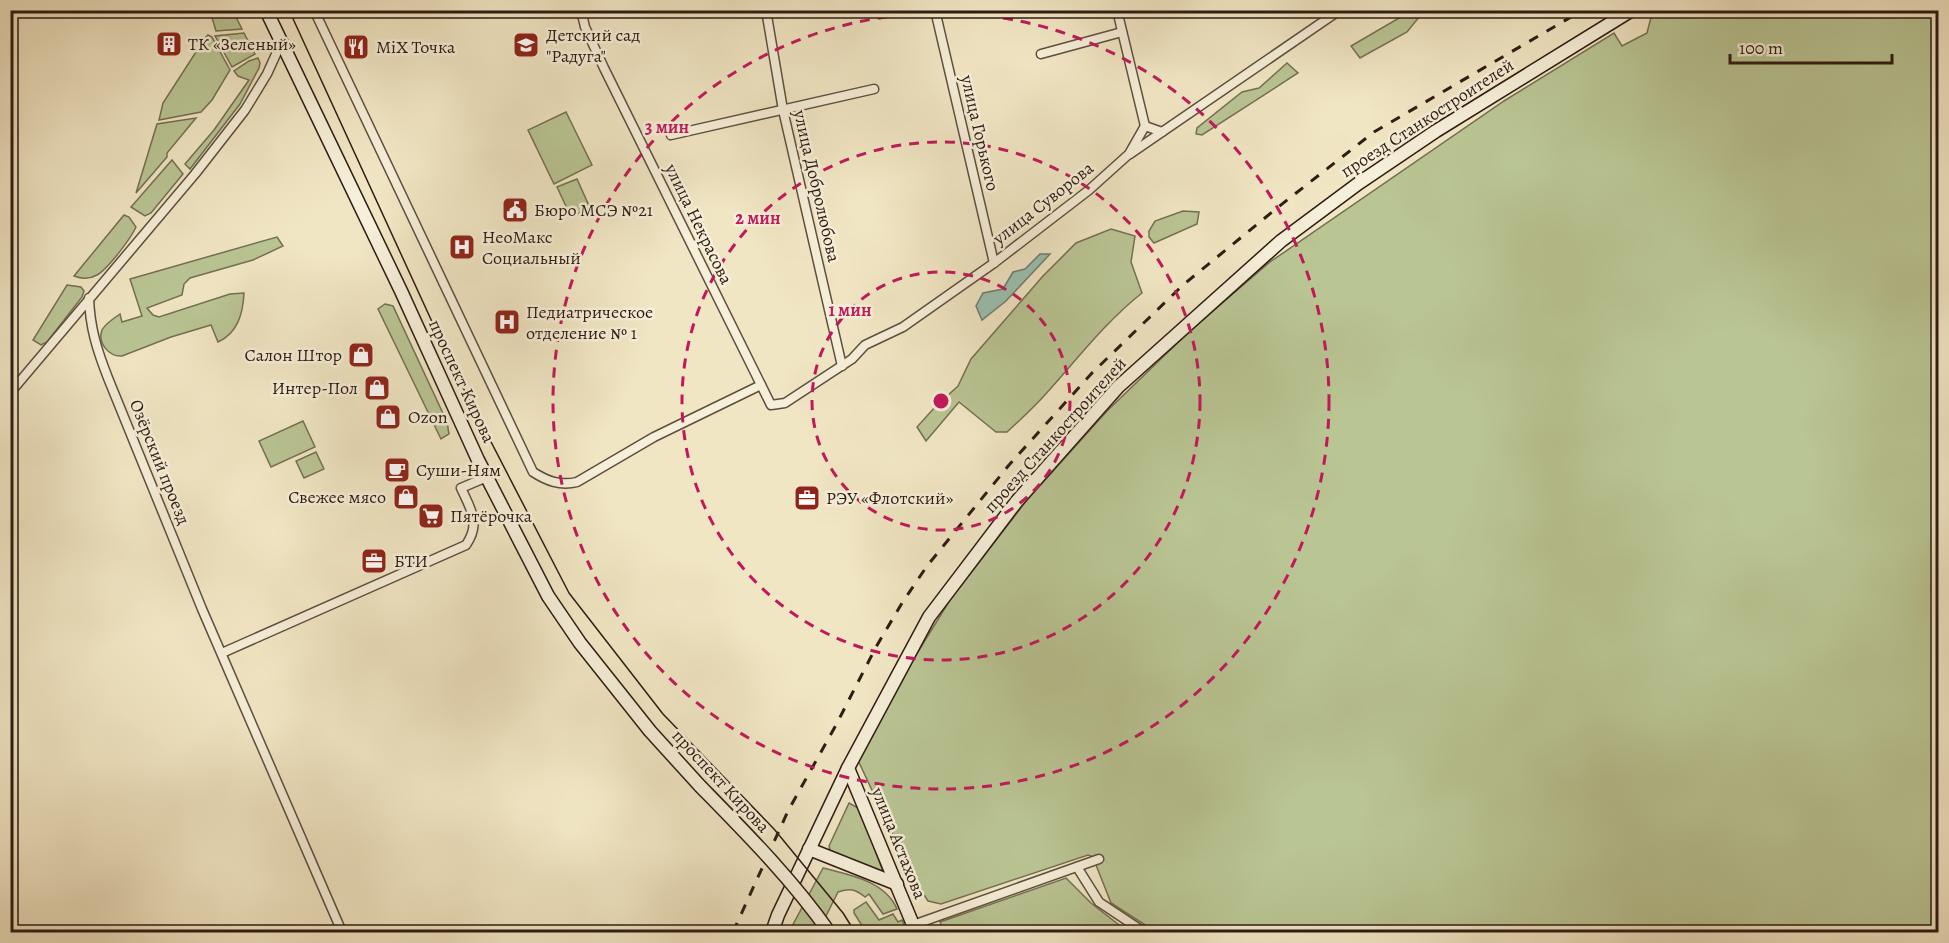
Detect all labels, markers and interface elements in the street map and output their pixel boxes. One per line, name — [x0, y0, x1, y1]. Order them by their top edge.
place label: Детский сад "Радуга" — [546, 23, 640, 68]
scale bar — [1730, 27, 1892, 65]
building icon: ТК «Зеленый» — [154, 29, 184, 59]
school or university icon: Детский сад "Радуга" — [511, 30, 541, 60]
place label: ТК «Зеленый» — [188, 32, 296, 56]
restaurant icon: MiX Точка — [341, 32, 371, 62]
place label: MiX Точка — [376, 35, 456, 59]
text: 100 m — [1739, 36, 1783, 60]
street label: проезд Станкостроителей — [1336, 53, 1518, 183]
street label: улица Горького — [955, 72, 1005, 193]
street label: улица Добролюбова — [788, 106, 846, 265]
text: 3 мин — [645, 115, 689, 139]
street label: улица Суворова — [987, 156, 1099, 251]
street label: улица Некрасова — [659, 159, 739, 289]
public building icon: Бюро МСЭ №21 — [500, 195, 530, 225]
place label: Бюро МСЭ №21 — [534, 198, 653, 222]
text: 2 мин — [735, 206, 781, 230]
place label: НеоМакс Социальный — [482, 225, 581, 270]
hospital icon: НеоМакс Социальный — [447, 232, 477, 262]
text: 1 мин — [828, 298, 872, 322]
place label: Педиатрическое отделение № 1 — [526, 300, 653, 345]
hospital icon: Педиатрическое отделение № 1 — [492, 307, 522, 337]
street label: проспект Кирова — [423, 315, 501, 447]
shop icon: Салон Штор — [346, 340, 376, 370]
place label: Салон Штор — [245, 343, 342, 367]
street label: проезд Станкостроителей — [978, 352, 1132, 518]
shop icon: Интер-Пол — [362, 373, 392, 403]
place label: Интер-Пол — [272, 376, 358, 400]
centre of rings — [931, 391, 951, 411]
street label: Озёрский проезд — [124, 396, 196, 528]
shop icon: Ozon — [373, 402, 403, 432]
place label: Ozon — [408, 405, 448, 429]
cafe icon: Суши-Ням — [382, 455, 412, 485]
place label: Суши-Ням — [416, 458, 501, 482]
shop icon: Свежее мясо — [391, 482, 421, 512]
office icon: РЭУ «Флотский» — [792, 483, 822, 513]
place label: Свежее мясо — [288, 485, 386, 509]
place label: РЭУ «Флотский» — [826, 486, 954, 510]
supermarket icon: Пятёрочка — [416, 501, 446, 531]
place label: Пятёрочка — [450, 504, 533, 528]
office icon: БТИ — [359, 546, 389, 576]
place label: БТИ — [394, 549, 428, 573]
street label: проспект Кирова — [667, 724, 776, 838]
street label: улица Астахова — [865, 783, 933, 903]

